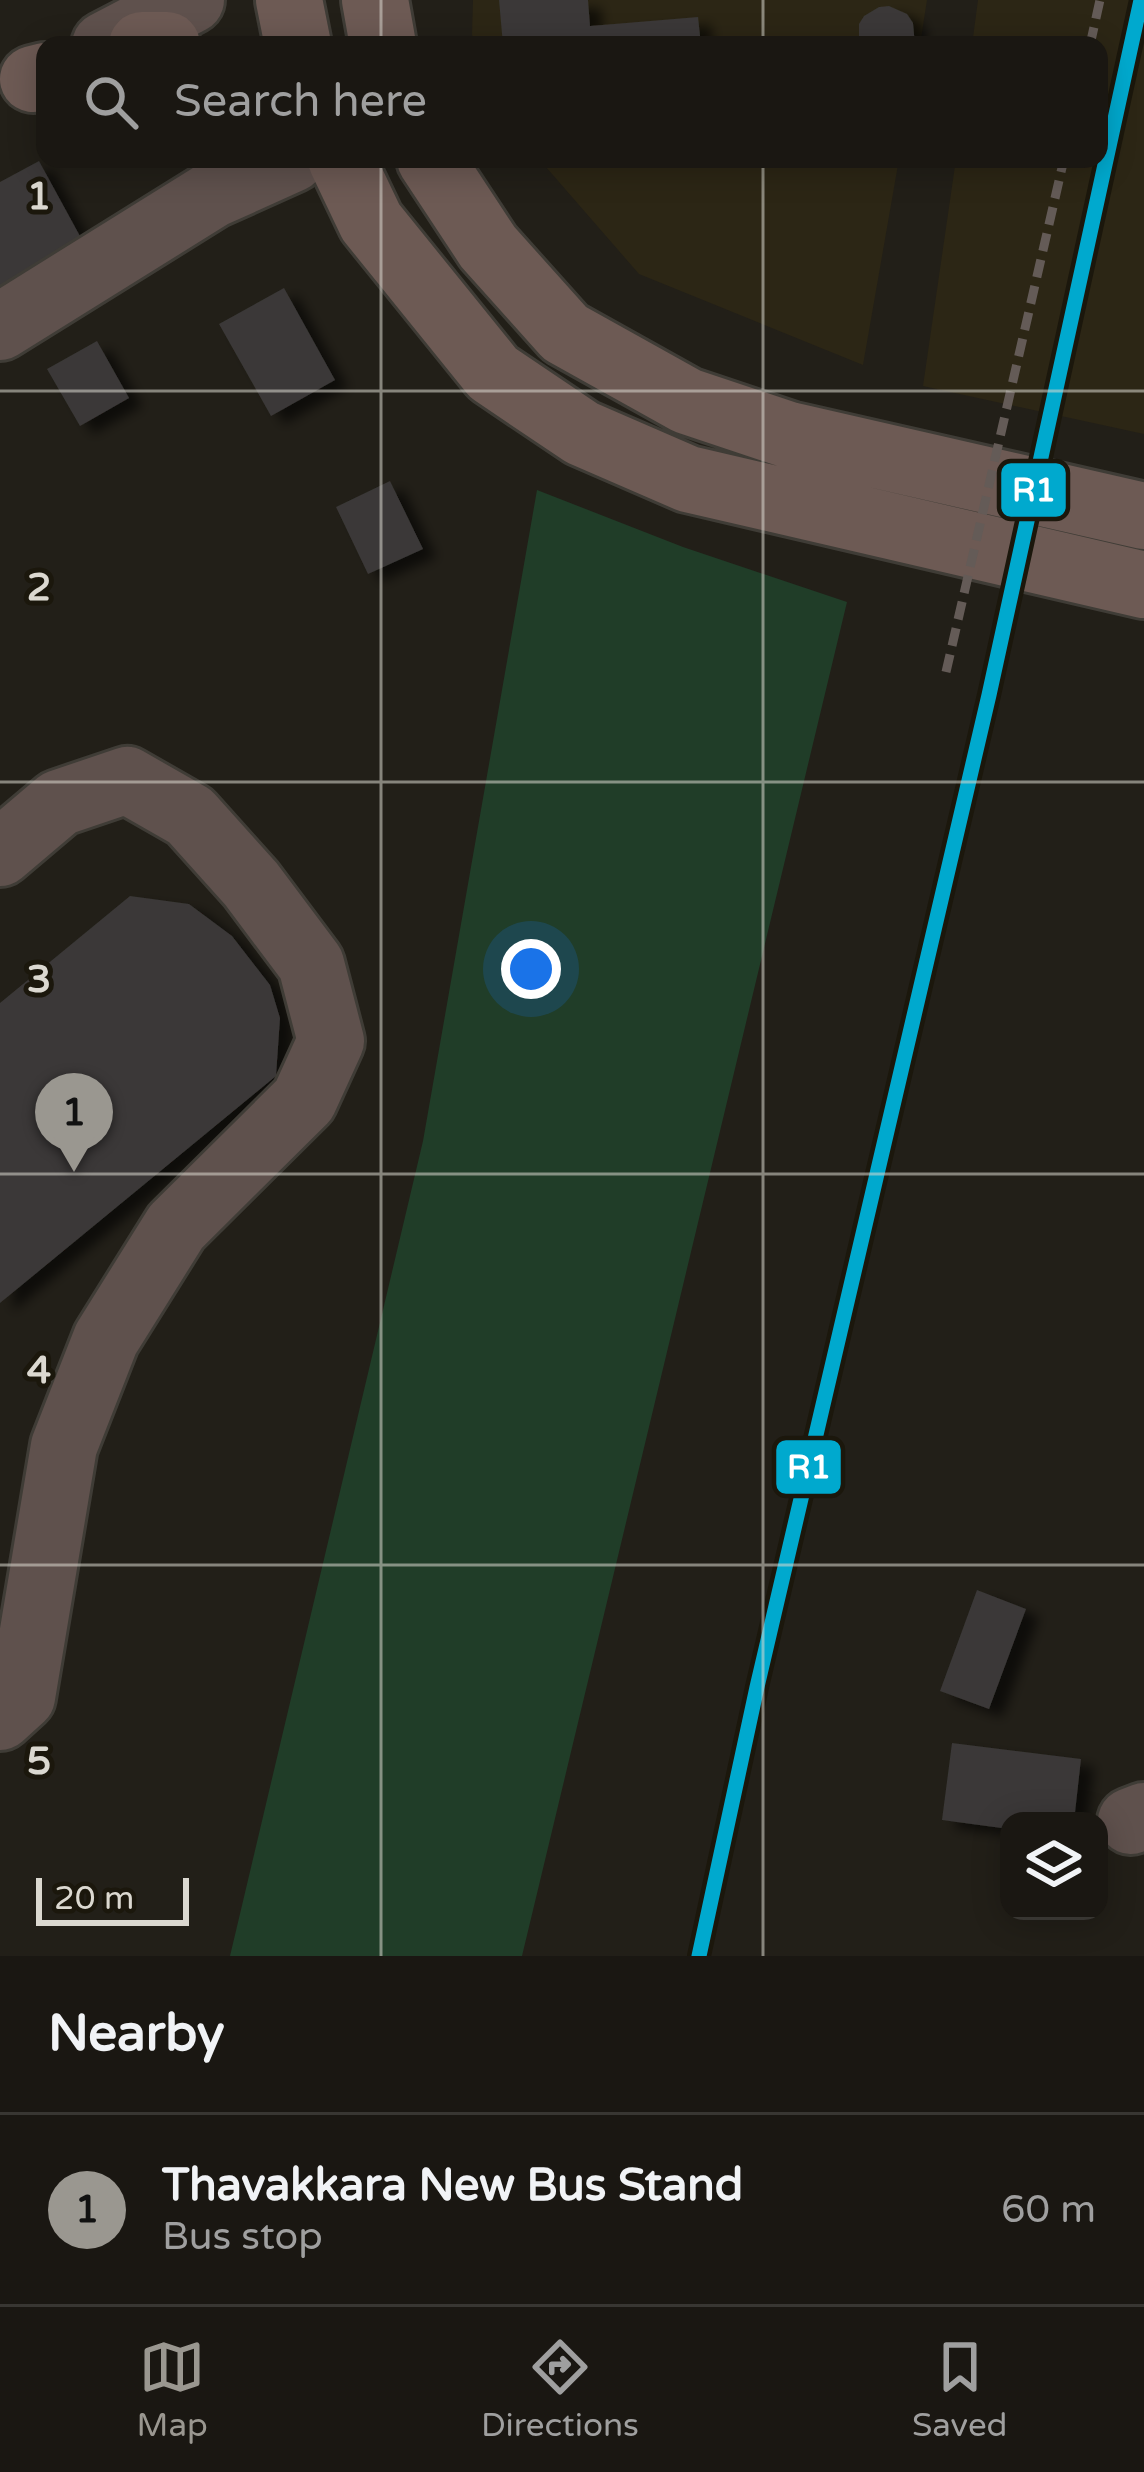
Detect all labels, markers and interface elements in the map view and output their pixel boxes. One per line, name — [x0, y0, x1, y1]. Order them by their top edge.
search box — [36, 36, 1108, 168]
icon: search — [78, 69, 144, 135]
text: Search here — [174, 75, 427, 129]
text: 1 — [27, 173, 51, 220]
line badge: R1 — [999, 461, 1068, 519]
text: R1 — [1012, 471, 1056, 510]
text: 2 — [27, 564, 51, 611]
your location — [501, 939, 561, 999]
text: 3 — [27, 956, 51, 1003]
pin: 1 — [35, 1073, 113, 1172]
text: 4 — [27, 1347, 51, 1394]
line badge: R1 — [774, 1438, 843, 1496]
text: R1 — [787, 1448, 831, 1487]
text: 5 — [27, 1738, 51, 1785]
map controls — [1000, 1812, 1108, 1920]
button: layers — [1000, 1812, 1108, 1920]
scale bar — [36, 1872, 189, 1925]
text: 20 m — [54, 1879, 134, 1918]
text: Nearby — [48, 2003, 225, 2065]
text: Thavakkara New Bus Stand — [162, 2159, 743, 2213]
text: 1 — [75, 2186, 99, 2233]
text: 60 m — [1001, 2186, 1096, 2233]
text: Bus stop — [162, 2213, 323, 2260]
tab: Map — [137, 2334, 208, 2445]
tab: Directions — [481, 2334, 639, 2445]
tab: Saved — [912, 2334, 1007, 2445]

